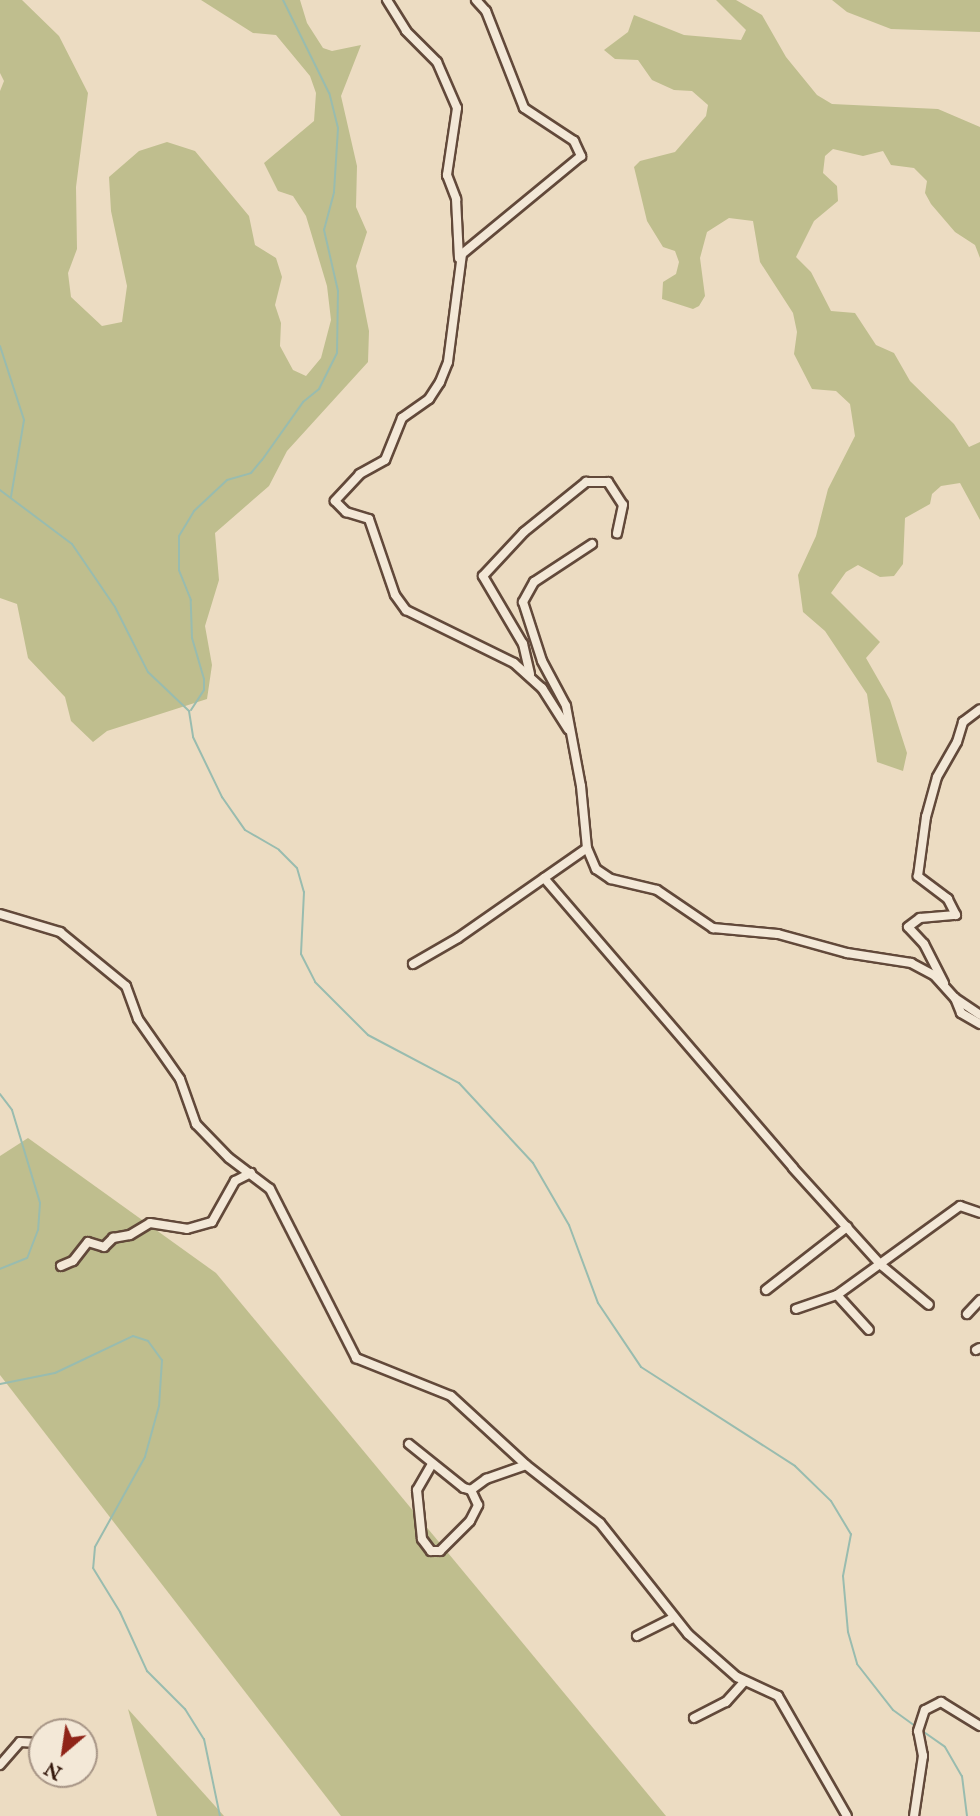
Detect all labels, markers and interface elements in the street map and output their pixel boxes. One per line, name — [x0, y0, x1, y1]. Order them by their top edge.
north arrow — [28, 1718, 98, 1788]
text: N — [41, 1755, 67, 1784]

